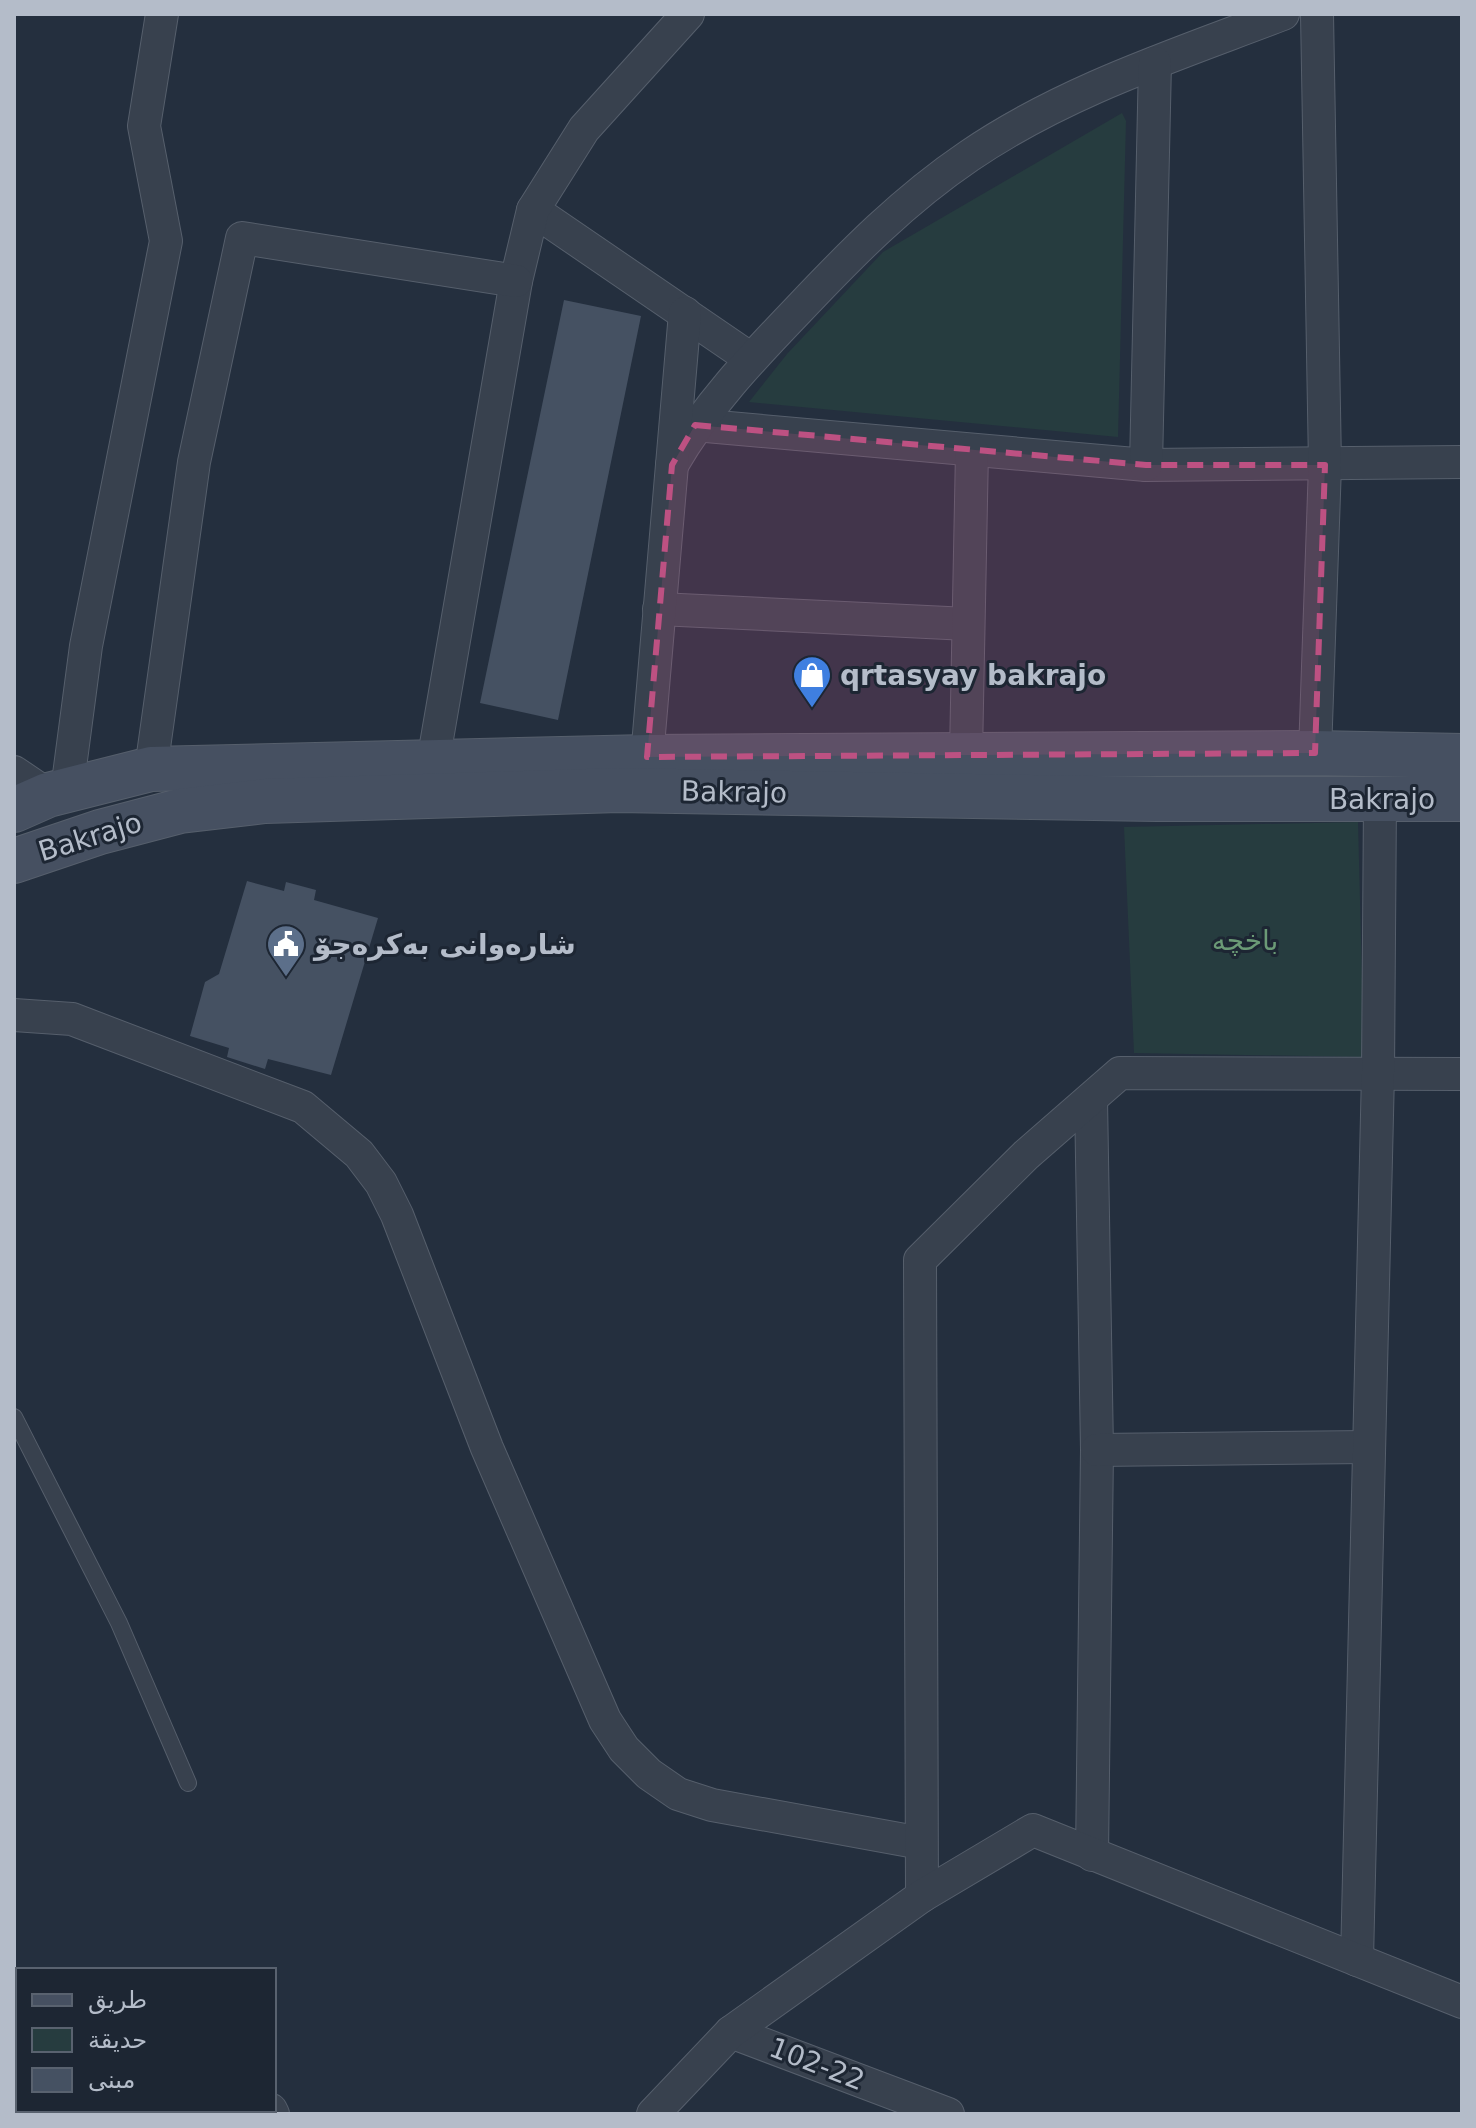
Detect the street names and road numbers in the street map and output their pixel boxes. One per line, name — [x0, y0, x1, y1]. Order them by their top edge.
street label: Bakrajo — [681, 775, 787, 809]
street label: Bakrajo — [1329, 783, 1435, 816]
street label: Bakrajo — [34, 806, 146, 868]
street label: 102-22 — [765, 2031, 869, 2097]

